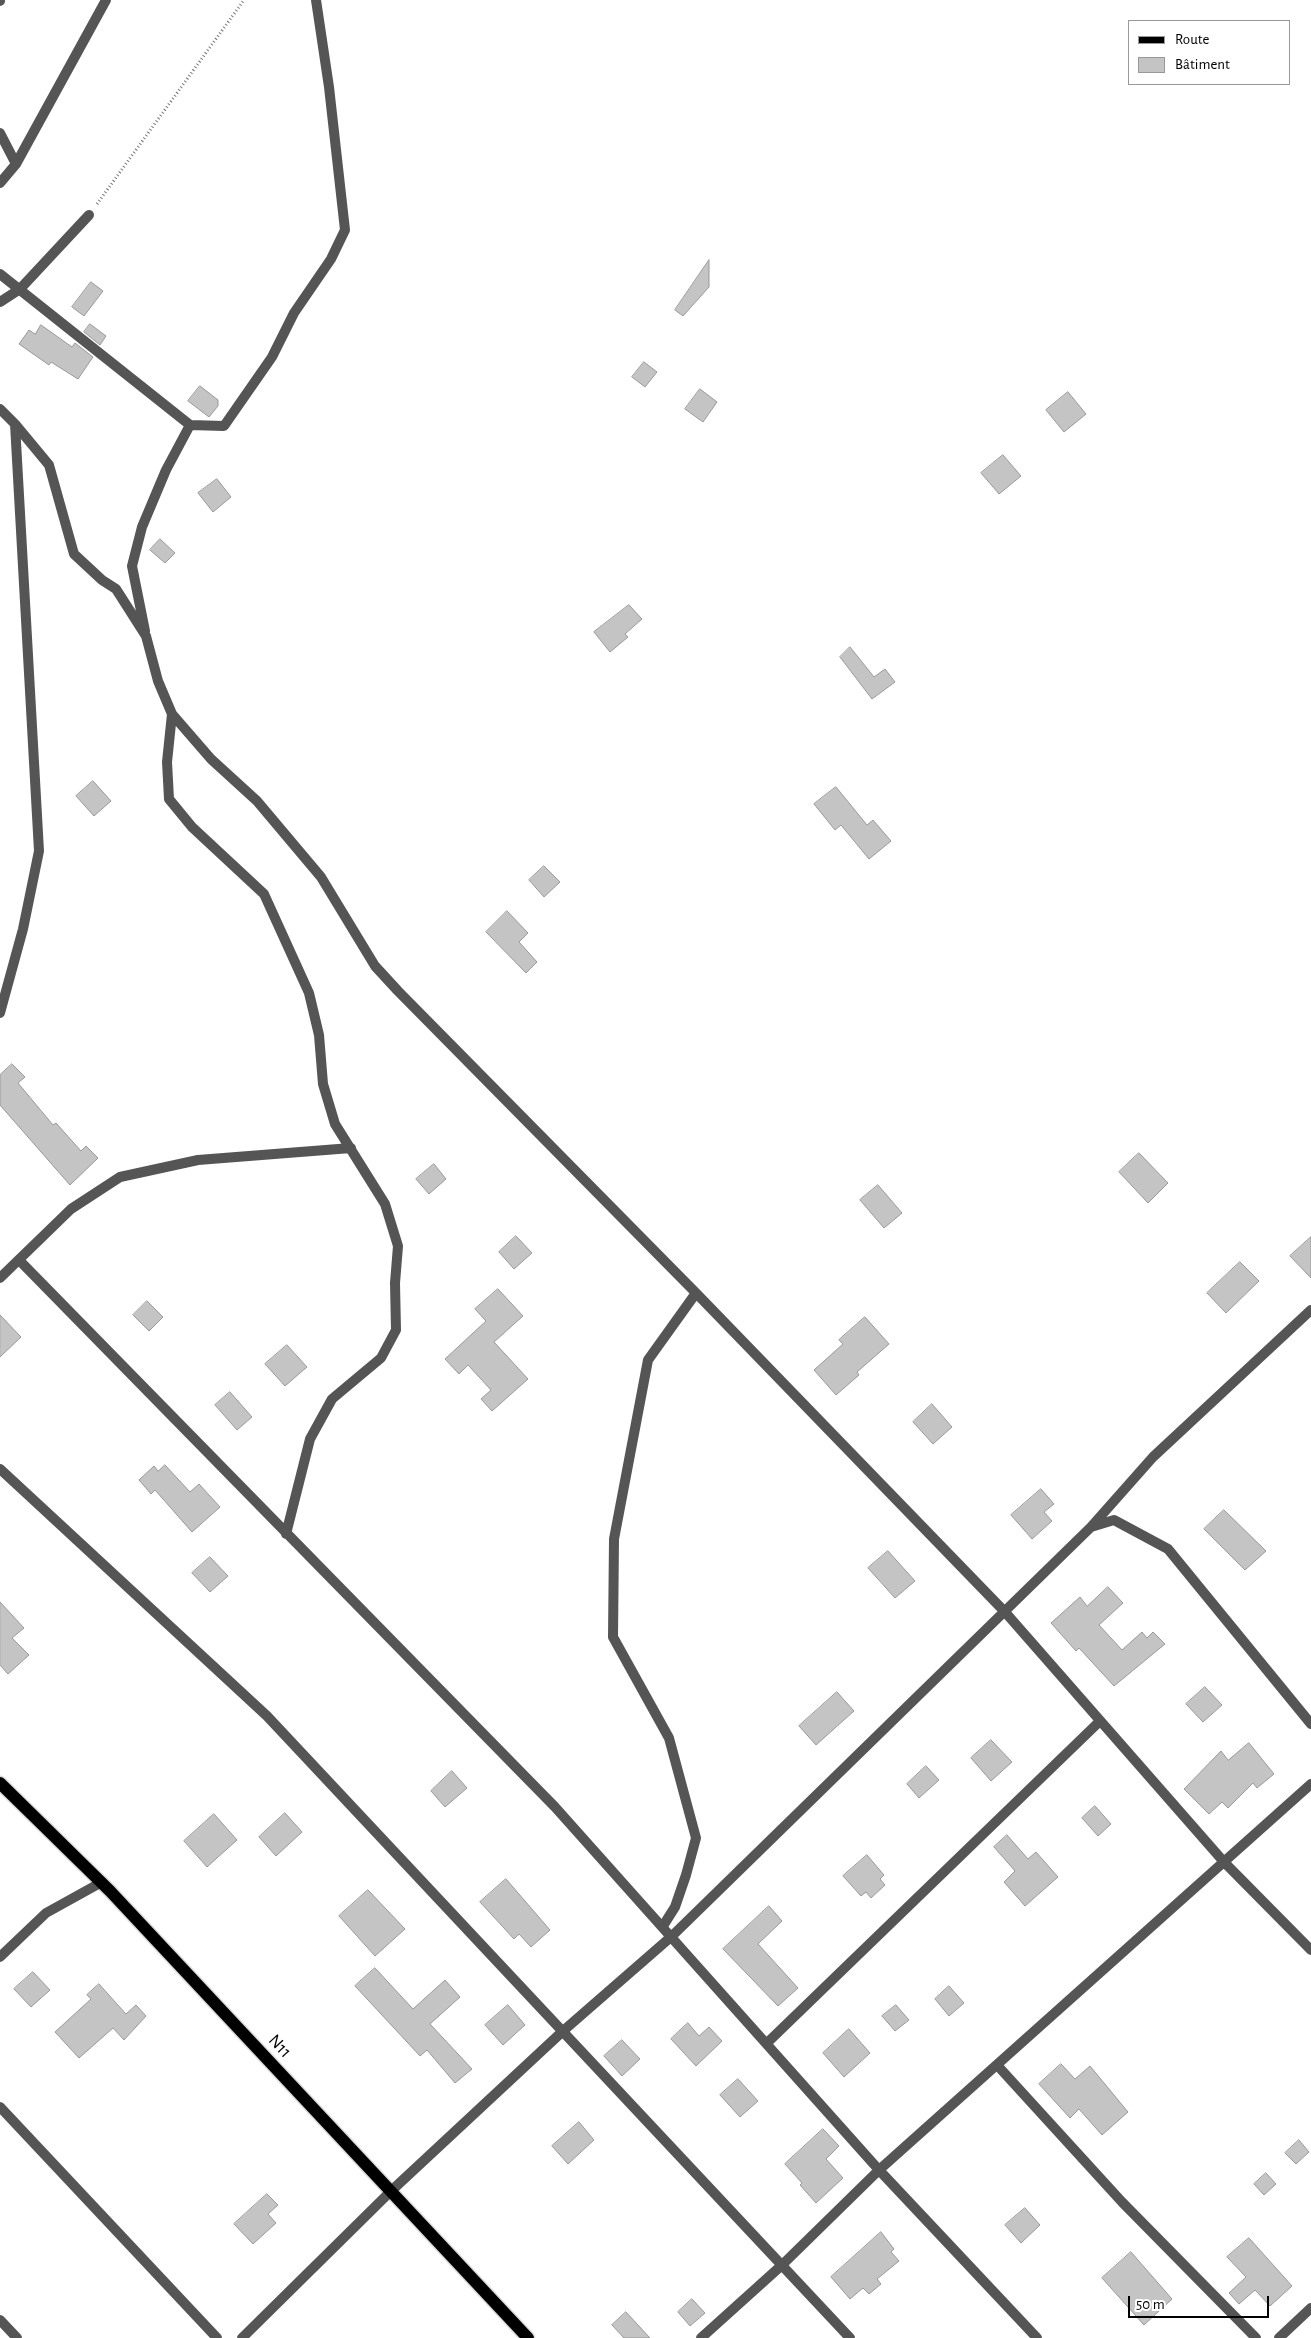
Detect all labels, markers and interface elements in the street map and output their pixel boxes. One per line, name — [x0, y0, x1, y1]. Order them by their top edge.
legend — [1128, 20, 1291, 85]
text: Route — [1175, 32, 1209, 47]
text: Bâtiment — [1175, 57, 1230, 72]
street label: N11 — [264, 2030, 296, 2062]
scale bar — [1131, 2286, 1272, 2318]
text: 50 m — [1136, 2297, 1165, 2312]

